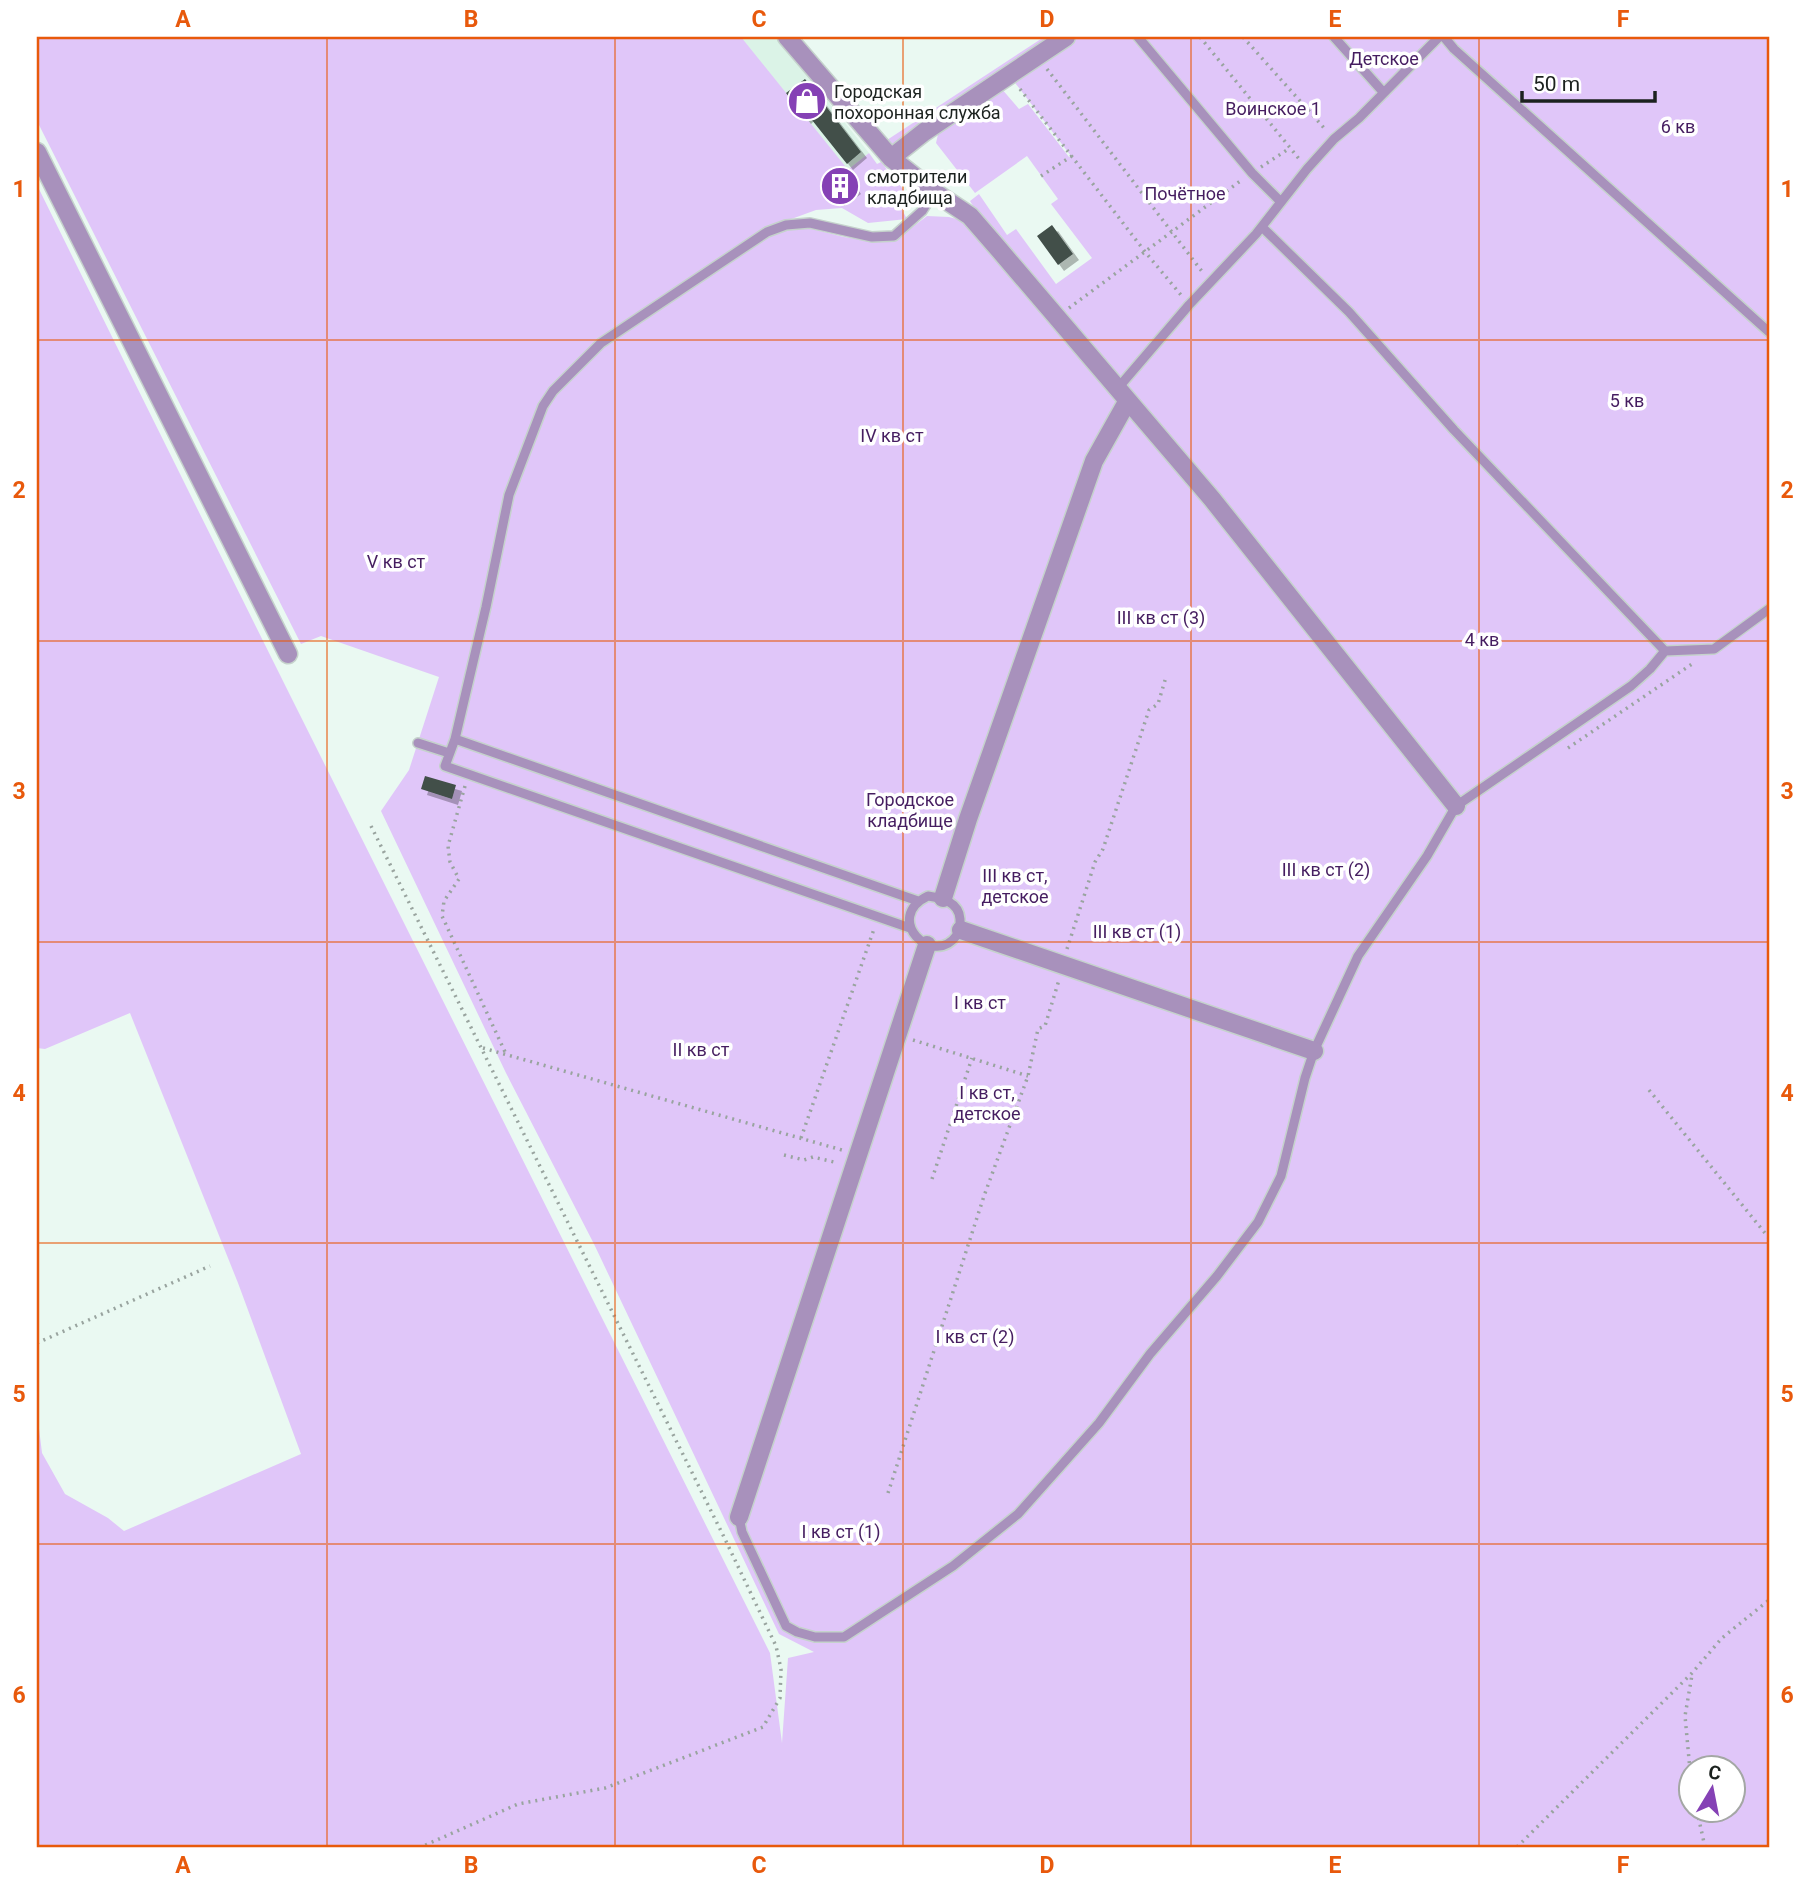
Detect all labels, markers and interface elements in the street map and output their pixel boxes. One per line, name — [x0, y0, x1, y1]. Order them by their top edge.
text: A — [175, 6, 191, 33]
text: B — [464, 6, 478, 33]
text: C — [751, 6, 767, 33]
text: D — [1040, 6, 1054, 33]
text: E — [1329, 6, 1342, 33]
text: F — [1617, 6, 1630, 33]
park label: Детское — [1349, 48, 1419, 69]
scale bar — [1522, 60, 1656, 104]
text: 50 m — [1533, 72, 1580, 96]
shop icon: Городская похоронная служба — [786, 80, 828, 122]
place label: Городская похоронная служба — [834, 81, 1001, 123]
park label: Воинское 1 — [1225, 98, 1321, 119]
park label: 6 кв — [1661, 116, 1695, 137]
building icon: смотрители кладбища — [819, 165, 861, 207]
place label: смотрители кладбища — [867, 166, 967, 208]
text: 1 — [12, 176, 26, 203]
text: 1 — [1780, 176, 1794, 203]
park label: Почётное — [1144, 183, 1226, 204]
park label: 5 кв — [1610, 390, 1644, 411]
park label: IV кв ст — [860, 425, 924, 446]
text: 2 — [12, 477, 26, 504]
text: 2 — [1780, 477, 1794, 504]
park label: V кв ст — [367, 551, 426, 572]
park label: III кв ст (3) — [1117, 607, 1205, 629]
park label: 4 кв — [1465, 629, 1499, 650]
text: 3 — [12, 778, 26, 805]
text: 3 — [1780, 778, 1794, 805]
park label: Городское кладбище — [866, 789, 954, 831]
park label: III кв ст (2) — [1282, 859, 1370, 881]
park label: III кв ст, детское — [981, 865, 1049, 907]
park label: III кв ст (1) — [1093, 921, 1181, 943]
park label: I кв ст — [954, 992, 1006, 1013]
park label: II кв ст — [673, 1039, 730, 1060]
text: 4 — [12, 1080, 26, 1107]
text: 4 — [1780, 1080, 1794, 1107]
park label: I кв ст, детское — [953, 1082, 1021, 1124]
park label: I кв ст (2) — [936, 1326, 1014, 1348]
text: 5 — [12, 1381, 26, 1408]
text: 5 — [1780, 1381, 1794, 1408]
park label: I кв ст (1) — [802, 1521, 880, 1543]
text: 6 — [12, 1682, 26, 1709]
text: 6 — [1780, 1682, 1794, 1709]
north arrow — [1676, 1755, 1746, 1825]
text: С — [1707, 1760, 1723, 1785]
text: A — [175, 1852, 191, 1879]
text: B — [464, 1852, 478, 1879]
text: C — [751, 1852, 767, 1879]
text: D — [1040, 1852, 1054, 1879]
text: E — [1329, 1852, 1342, 1879]
text: F — [1617, 1852, 1630, 1879]

